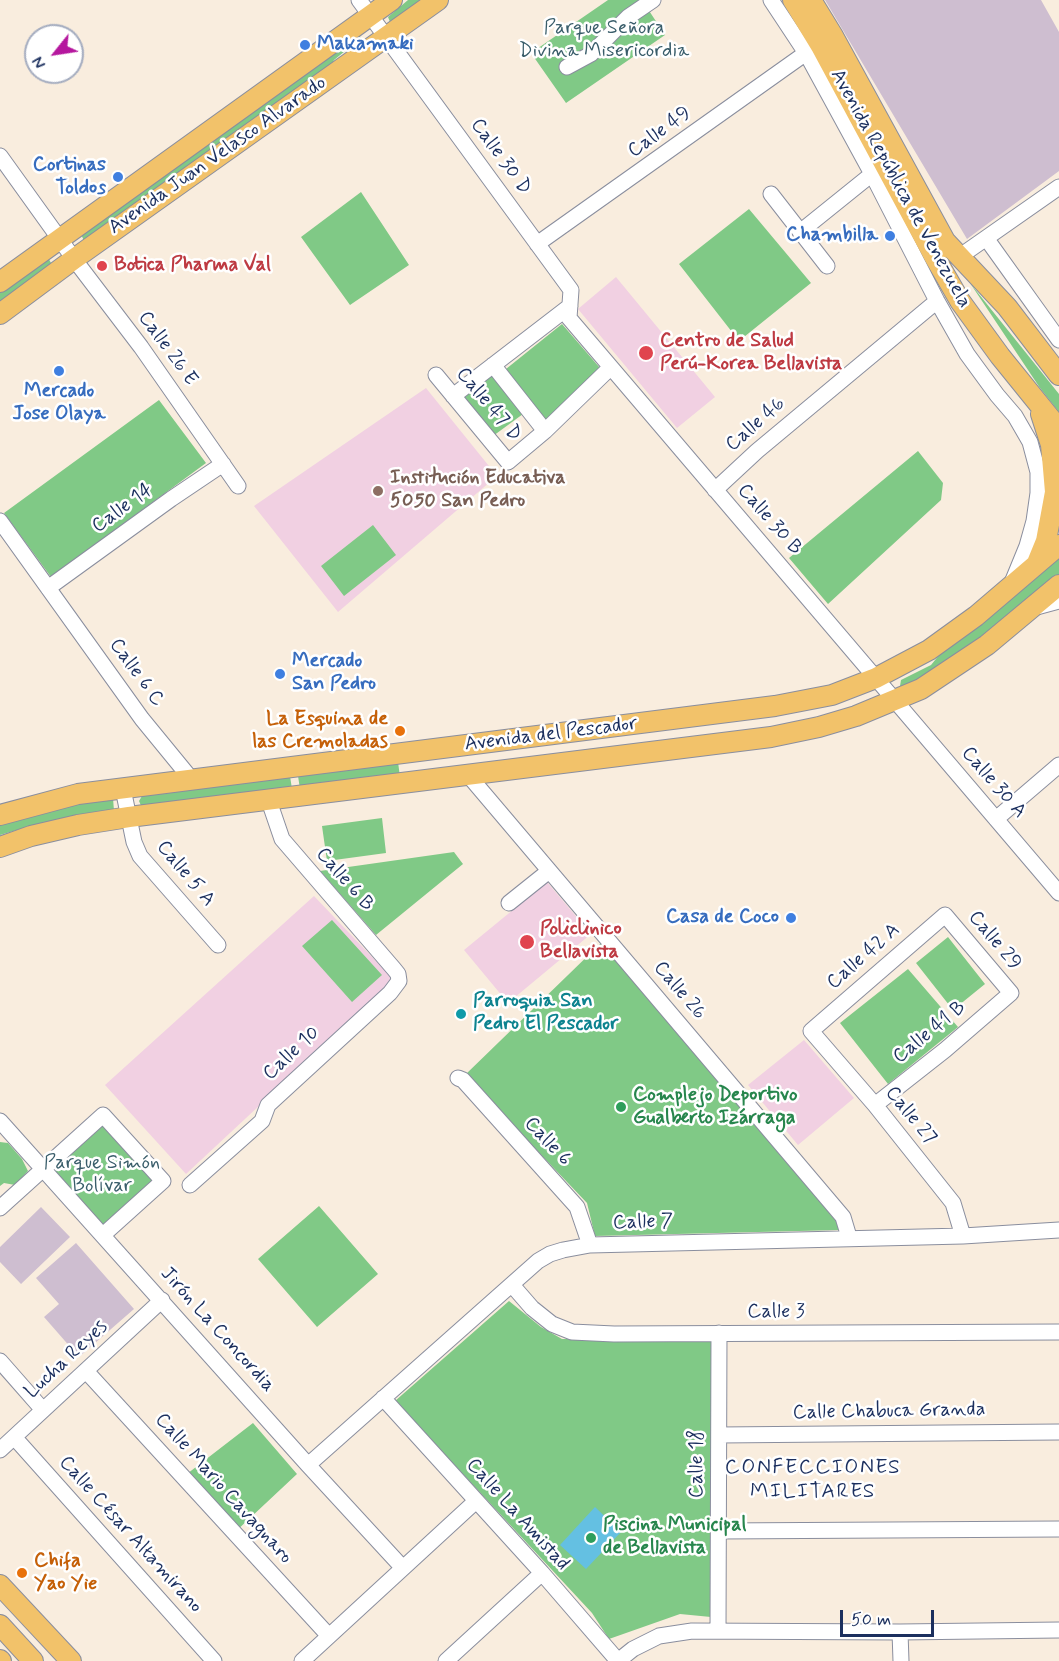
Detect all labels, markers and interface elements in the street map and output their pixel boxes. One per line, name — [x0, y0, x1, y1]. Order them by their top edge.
park label: Parque Señora Divina Misericordia — [519, 17, 689, 64]
north arrow — [24, 24, 84, 84]
place label: Makamaki — [317, 33, 414, 57]
marker: Makamaki — [298, 38, 312, 52]
text: N — [28, 52, 51, 72]
street label: Avenida República de Venezuela — [824, 65, 976, 313]
street label: Avenida Juan Velasco Alvarado — [104, 72, 332, 240]
street label: Calle 49 — [624, 102, 696, 164]
street label: Calle 30 D — [464, 114, 536, 200]
place label: Cortinas Toldos — [33, 154, 106, 201]
marker: Cortinas Toldos — [111, 170, 125, 184]
place label: Chambilla — [786, 224, 878, 248]
marker: Chambilla — [883, 229, 897, 243]
place label: Botica Pharma Val — [114, 254, 271, 278]
marker: Botica Pharma Val — [95, 259, 109, 273]
street label: Calle 26 E — [132, 307, 202, 391]
place label: Centro de Salud Perú-Korea Bellavista — [660, 330, 842, 377]
marker: Centro de Salud Perú-Korea Bellavista — [637, 344, 655, 362]
street label: Calle 47 D — [450, 363, 526, 447]
marker: Mercado Jose Olaya — [52, 364, 66, 378]
place label: Mercado Jose Olaya — [13, 380, 105, 427]
street label: Calle 46 — [721, 393, 791, 457]
place label: Institución Educativa 5050 San Pedro — [390, 467, 566, 514]
street label: Calle 14 — [88, 479, 158, 539]
street label: Calle 30 B — [731, 479, 807, 561]
marker: Institución Educativa 5050 San Pedro — [371, 484, 385, 498]
street label: Calle 6 C — [103, 634, 169, 712]
place label: Mercado San Pedro — [292, 650, 376, 697]
marker: Mercado San Pedro — [273, 667, 287, 681]
place label: La Esquina de las Cremoladas — [252, 708, 388, 755]
street label: Avenida del Pescador — [463, 713, 639, 757]
marker: La Esquina de las Cremoladas — [393, 724, 407, 738]
street label: Calle 30 A — [955, 742, 1031, 824]
street label: Calle 5 A — [150, 836, 220, 912]
street label: Calle 6 B — [310, 843, 378, 917]
place label: Casa de Coco — [666, 906, 779, 930]
street label: Calle 29 — [962, 906, 1026, 976]
marker: Casa de Coco — [784, 911, 798, 925]
place label: Policlinico Bellavista — [540, 918, 622, 965]
street label: Calle 42 A — [823, 919, 905, 995]
marker: Policlinico Bellavista — [518, 933, 536, 951]
street label: Calle 26 — [648, 957, 710, 1025]
place label: Parroquia San Pedro El Pescador — [473, 990, 618, 1037]
street label: Calle 41 B — [889, 996, 971, 1070]
marker: Parroquia San Pedro El Pescador — [454, 1007, 468, 1021]
street label: Calle 10 — [259, 1022, 325, 1086]
street label: Calle 27 — [879, 1082, 941, 1150]
place label: Complejo Deportivo Gualberto Izárraga — [633, 1084, 798, 1131]
marker: Complejo Deportivo Gualberto Izárraga — [614, 1100, 628, 1114]
street label: Calle 6 — [518, 1112, 576, 1172]
park label: Parque Simón Bolívar — [44, 1152, 160, 1199]
street label: Calle 7 — [612, 1210, 674, 1236]
street label: Jirón La Concordia — [154, 1262, 280, 1398]
street label: Calle 3 — [747, 1301, 805, 1325]
street label: Lucha Reyes — [21, 1316, 113, 1404]
street label: Calle Chabuca Granda — [792, 1398, 986, 1426]
street label: Calle Mario Cavagnaro — [149, 1409, 297, 1569]
street label: Calle 18 — [686, 1430, 710, 1498]
street label: Calle César Altamirano — [53, 1451, 207, 1619]
street label: Calle La Amistad — [460, 1454, 574, 1576]
district label: CONFECCIONES MILITARES — [725, 1456, 901, 1506]
place label: Piscina Municipal de Bellavista — [603, 1514, 746, 1561]
marker: Piscina Municipal de Bellavista — [584, 1531, 598, 1545]
place label: Chifa Yao Yie — [34, 1550, 97, 1597]
marker: Chifa Yao Yie — [15, 1566, 29, 1580]
scale bar — [843, 1598, 938, 1636]
text: 50 m — [851, 1608, 891, 1632]

